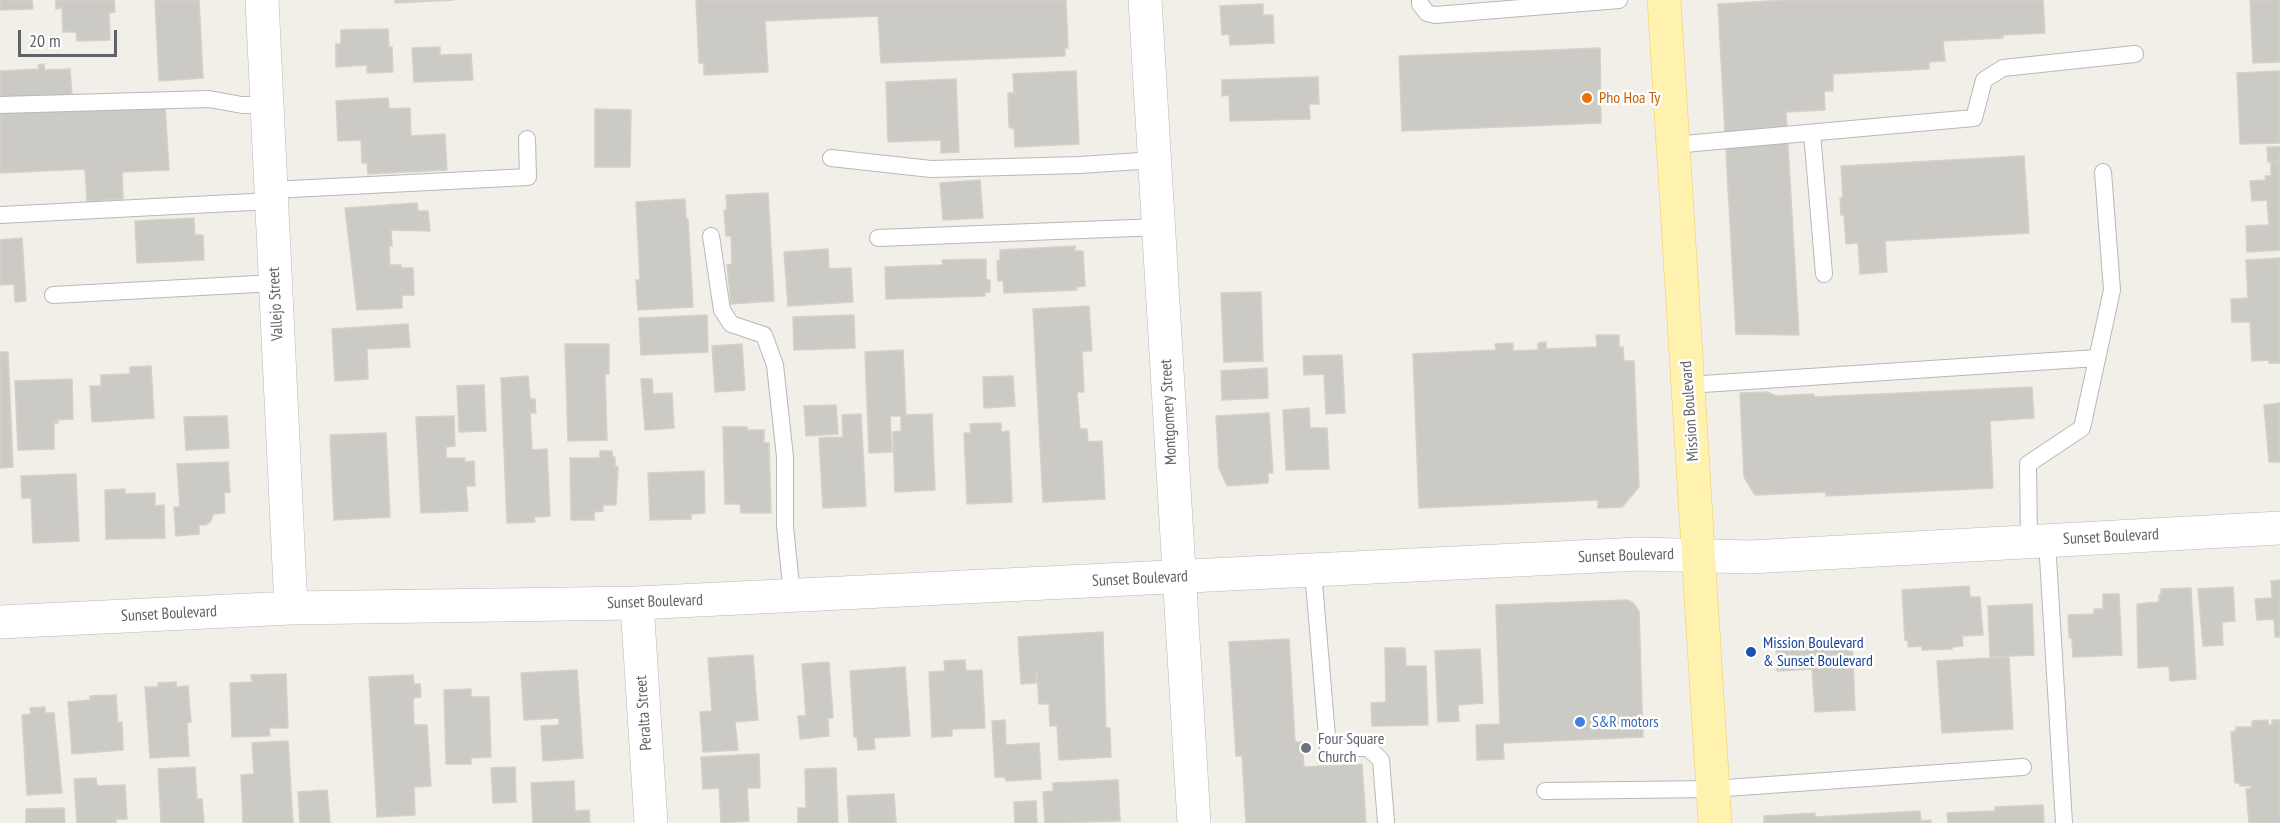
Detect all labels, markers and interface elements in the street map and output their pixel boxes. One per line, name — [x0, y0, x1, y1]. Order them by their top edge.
scale bar — [21, 18, 120, 56]
text: 20 m — [29, 29, 61, 52]
place label: Pho Hoa Ty — [1599, 88, 1660, 108]
marker: Pho Hoa Ty — [1580, 91, 1594, 105]
street label: Vallejo Street — [264, 267, 288, 341]
street label: Montgomery Street — [1157, 358, 1181, 466]
street label: Mission Boulevard — [1677, 360, 1703, 462]
street label: Sunset Boulevard — [2063, 525, 2159, 549]
street label: Sunset Boulevard — [1578, 545, 1674, 567]
street label: Sunset Boulevard — [1092, 567, 1188, 591]
street label: Sunset Boulevard — [607, 591, 703, 613]
street label: Sunset Boulevard — [121, 602, 217, 626]
place label: Mission Boulevard & Sunset Boulevard — [1763, 633, 1873, 671]
marker: Mission Boulevard & Sunset Boulevard — [1744, 645, 1758, 659]
street label: Peralta Street — [632, 675, 656, 751]
place label: S&R motors — [1592, 712, 1659, 732]
marker: S&R motors — [1573, 715, 1587, 729]
place label: Four Square Church — [1318, 729, 1384, 767]
marker: Four Square Church — [1299, 741, 1313, 755]

